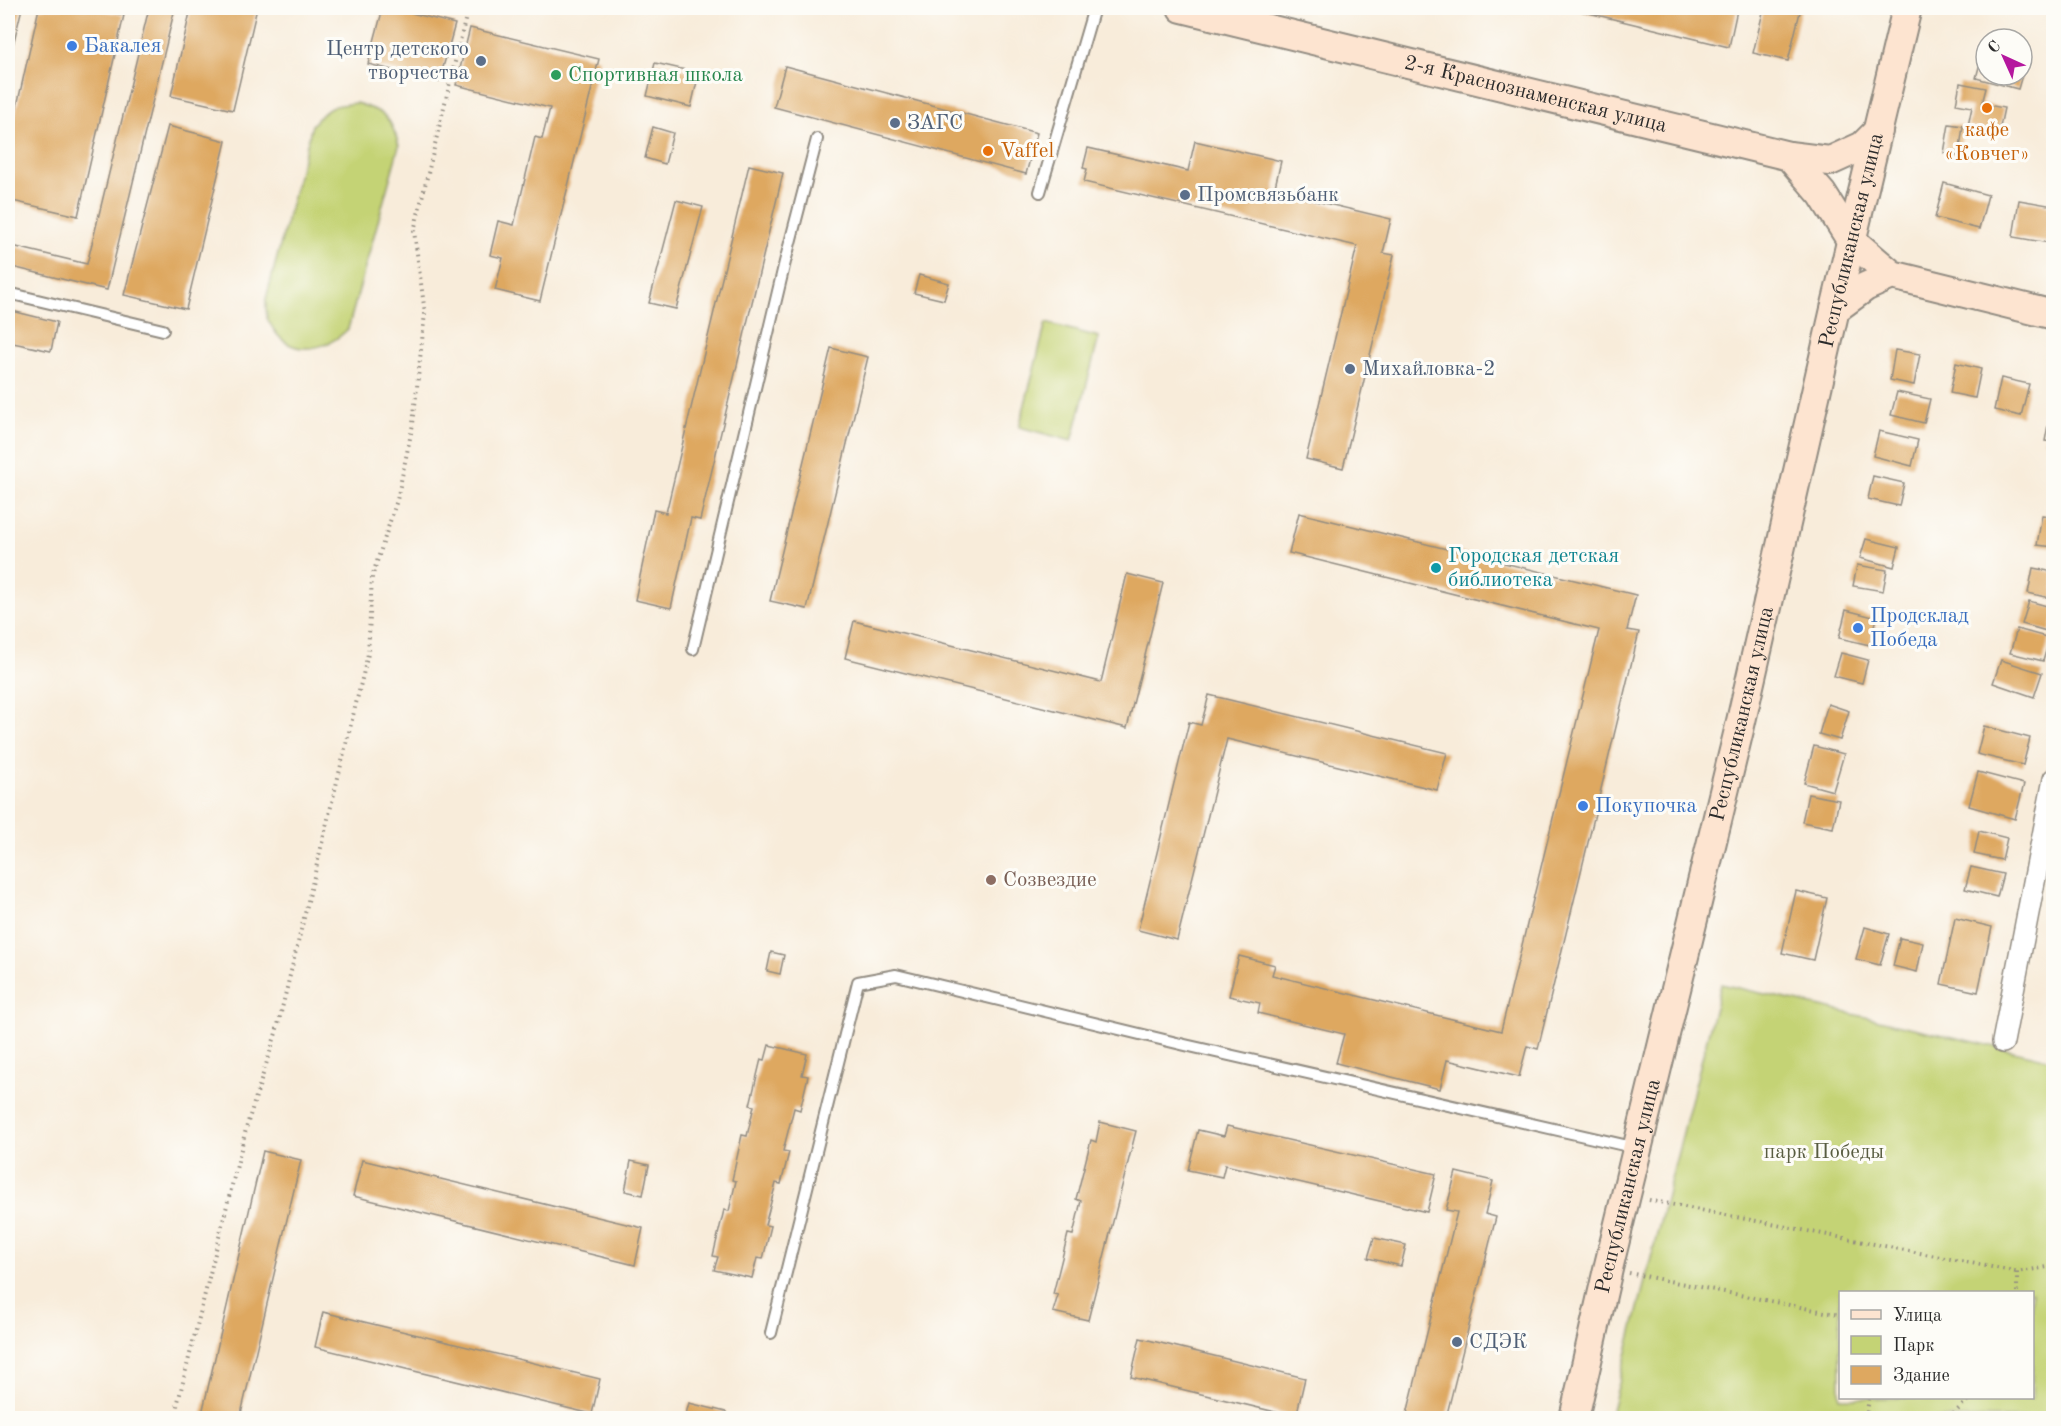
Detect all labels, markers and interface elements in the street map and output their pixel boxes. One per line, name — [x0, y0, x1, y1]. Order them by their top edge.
north arrow — [1974, 27, 2034, 87]
place label: Бакалея — [84, 36, 161, 57]
text: С — [1985, 38, 2004, 57]
marker: Бакалея — [65, 39, 79, 53]
place label: Центр детского творчества — [326, 39, 469, 84]
street label: 2-я Краснознаменская улица — [1402, 52, 1669, 136]
marker: Центр детского творчества — [474, 54, 488, 68]
place label: Спортивная школа — [568, 65, 743, 86]
marker: Спортивная школа — [549, 68, 563, 82]
marker: кафе «Ковчег» — [1980, 101, 1994, 115]
place label: ЗАГС — [907, 113, 963, 134]
marker: ЗАГС — [888, 116, 902, 130]
place label: кафе «Ковчег» — [1944, 120, 2030, 165]
street label: Республиканская улица — [1816, 131, 1887, 350]
place label: Vaffel — [1000, 141, 1054, 162]
marker: Vaffel — [981, 144, 995, 158]
place label: Промсвязьбанк — [1197, 185, 1339, 206]
marker: Промсвязьбанк — [1178, 188, 1192, 202]
place label: Михайловка-2 — [1362, 359, 1495, 380]
marker: Михайловка-2 — [1343, 362, 1357, 376]
place label: Городская детская библиотека — [1448, 546, 1619, 591]
marker: Городская детская библиотека — [1429, 561, 1443, 575]
street label: Республиканская улица — [1707, 604, 1777, 823]
place label: Продсклад Победа — [1870, 606, 1969, 651]
marker: Продсклад Победа — [1851, 621, 1865, 635]
place label: Покупочка — [1595, 796, 1697, 817]
marker: Покупочка — [1576, 799, 1590, 813]
place label: Созвездие — [1003, 870, 1097, 891]
marker: Созвездие — [984, 873, 998, 887]
street label: Республиканская улица — [1592, 1077, 1664, 1296]
park label: парк Победы — [1764, 1142, 1884, 1163]
legend — [1839, 1291, 2034, 1399]
text: Улица — [1893, 1307, 1942, 1325]
place label: СДЭК — [1469, 1332, 1527, 1353]
marker: СДЭК — [1450, 1335, 1464, 1349]
text: Парк — [1893, 1337, 1934, 1355]
text: Здание — [1893, 1367, 1950, 1385]

